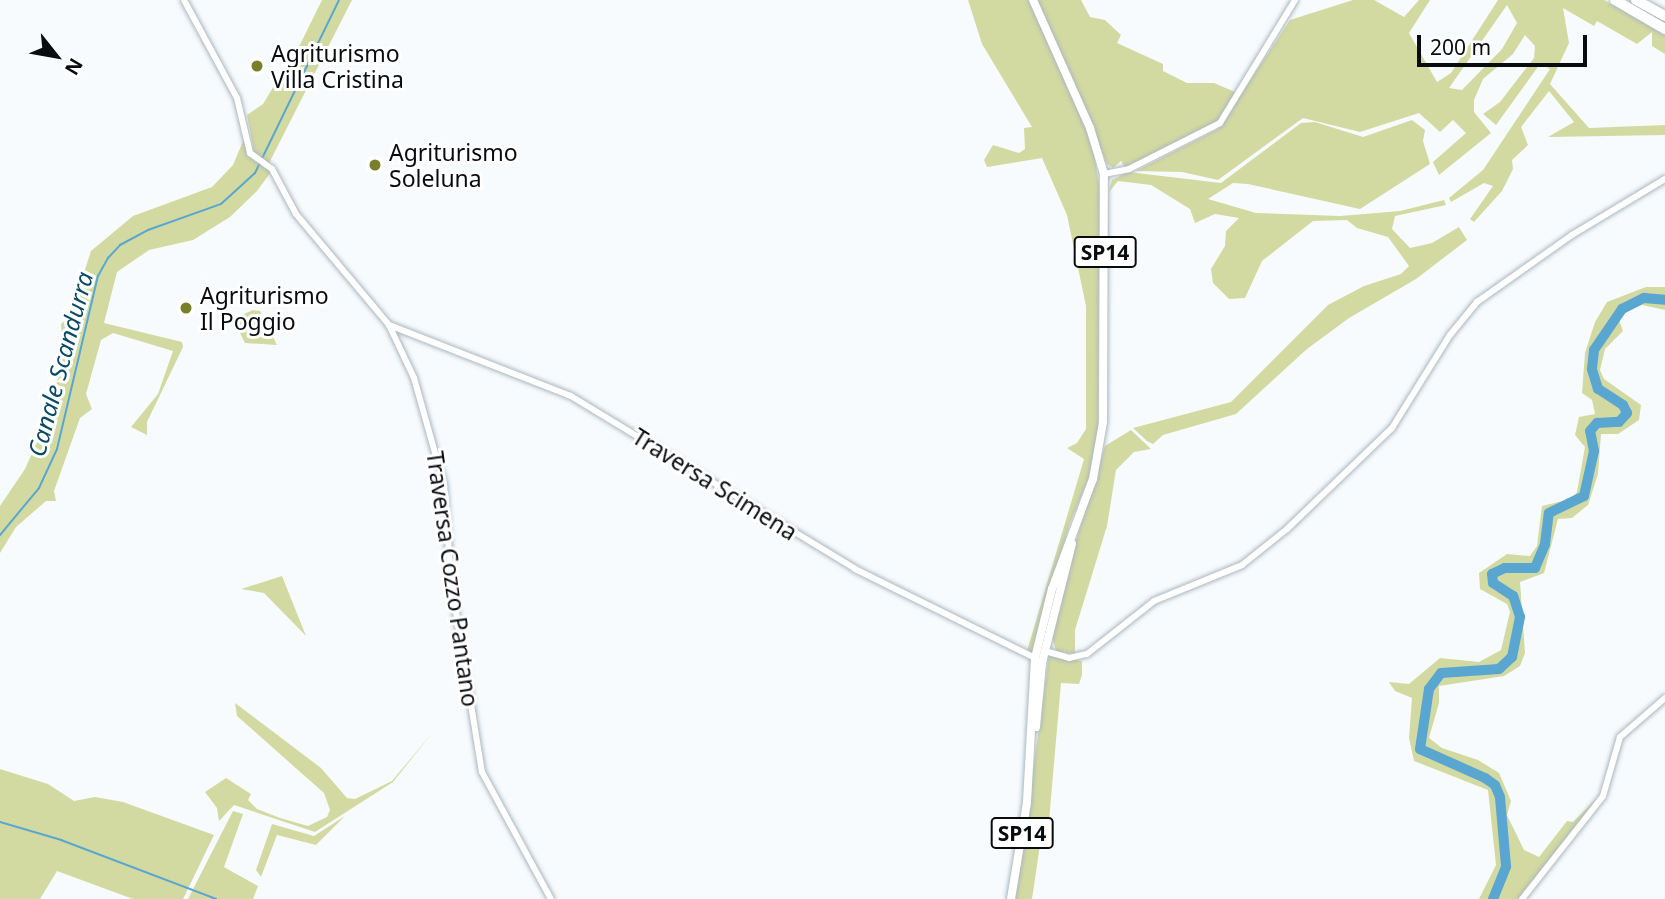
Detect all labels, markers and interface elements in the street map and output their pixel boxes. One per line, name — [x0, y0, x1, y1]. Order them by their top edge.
north arrow — [21, 21, 91, 91]
scale bar — [1420, 21, 1590, 65]
text: 200 m — [1430, 33, 1491, 61]
place label: Agriturismo Villa Cristina — [271, 39, 404, 93]
text: N — [59, 53, 89, 80]
marker: Agriturismo Villa Cristina — [249, 58, 265, 74]
place label: Agriturismo Soleluna — [389, 138, 518, 192]
marker: Agriturismo Soleluna — [367, 157, 383, 173]
road number: SP14 — [1074, 234, 1136, 270]
water label: Canale Scandurra — [21, 268, 99, 460]
place label: Agriturismo Il Poggio — [200, 281, 329, 335]
marker: Agriturismo Il Poggio — [178, 300, 194, 316]
street label: Traversa Scimena — [628, 422, 802, 546]
street label: Traversa Cozzo Pantano — [421, 449, 485, 709]
road number: SP14 — [990, 816, 1054, 850]

